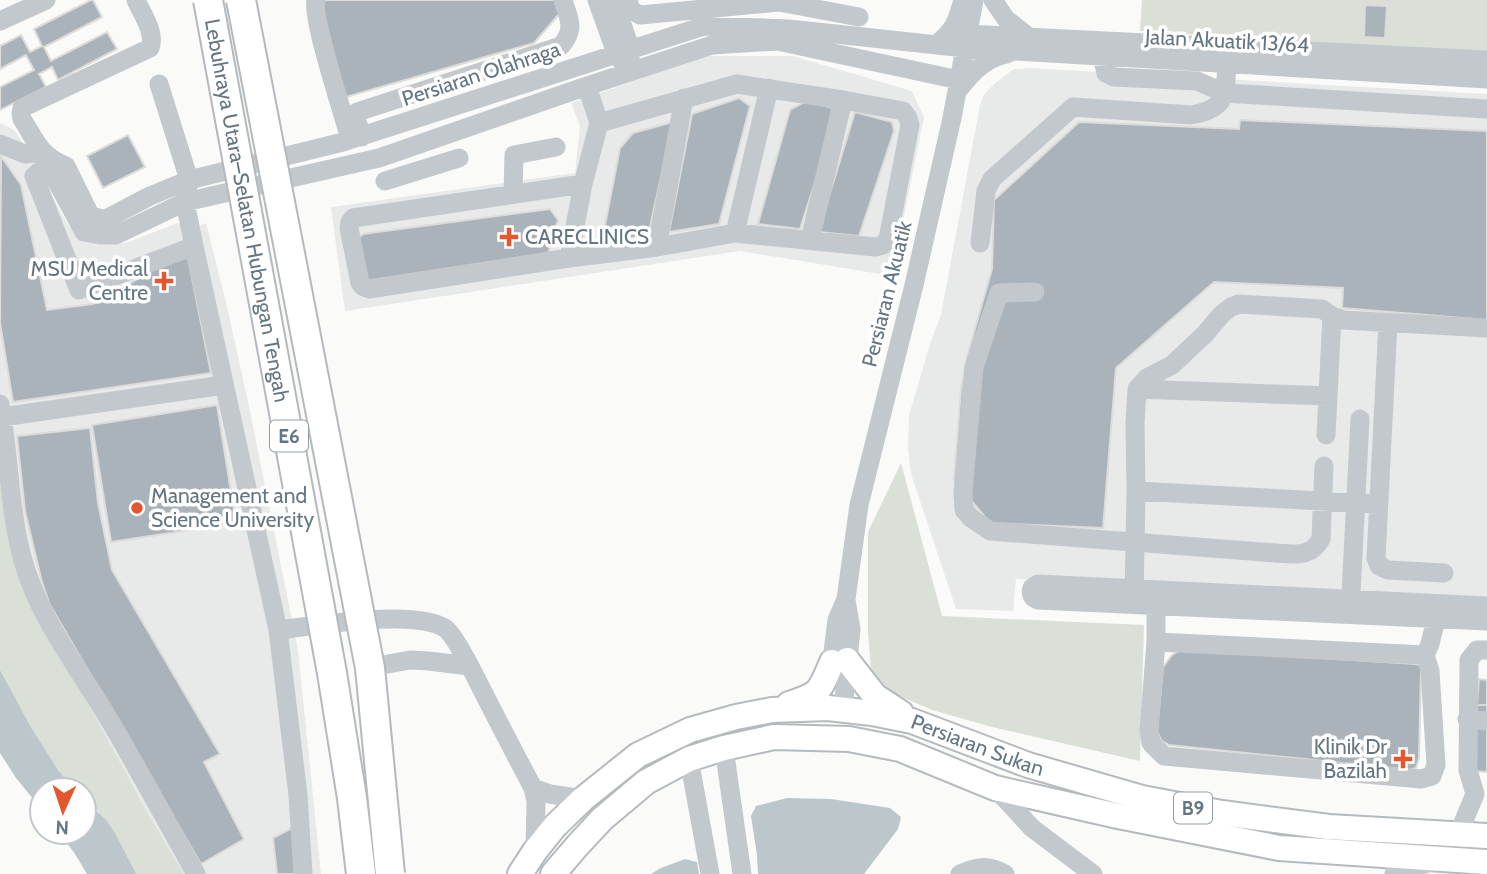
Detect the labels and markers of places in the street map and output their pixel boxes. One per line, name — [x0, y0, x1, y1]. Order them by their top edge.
place label: CARECLINICS — [525, 224, 649, 249]
marker: CARECLINICS — [499, 227, 519, 247]
place label: MSU Medical Centre — [31, 256, 148, 305]
marker: MSU Medical Centre — [154, 271, 174, 291]
place label: Management and Science University — [151, 483, 314, 532]
marker: Management and Science University — [129, 500, 145, 516]
place label: Klinik Dr Bazilah — [1314, 734, 1387, 783]
marker: Klinik Dr Bazilah — [1393, 749, 1413, 769]

